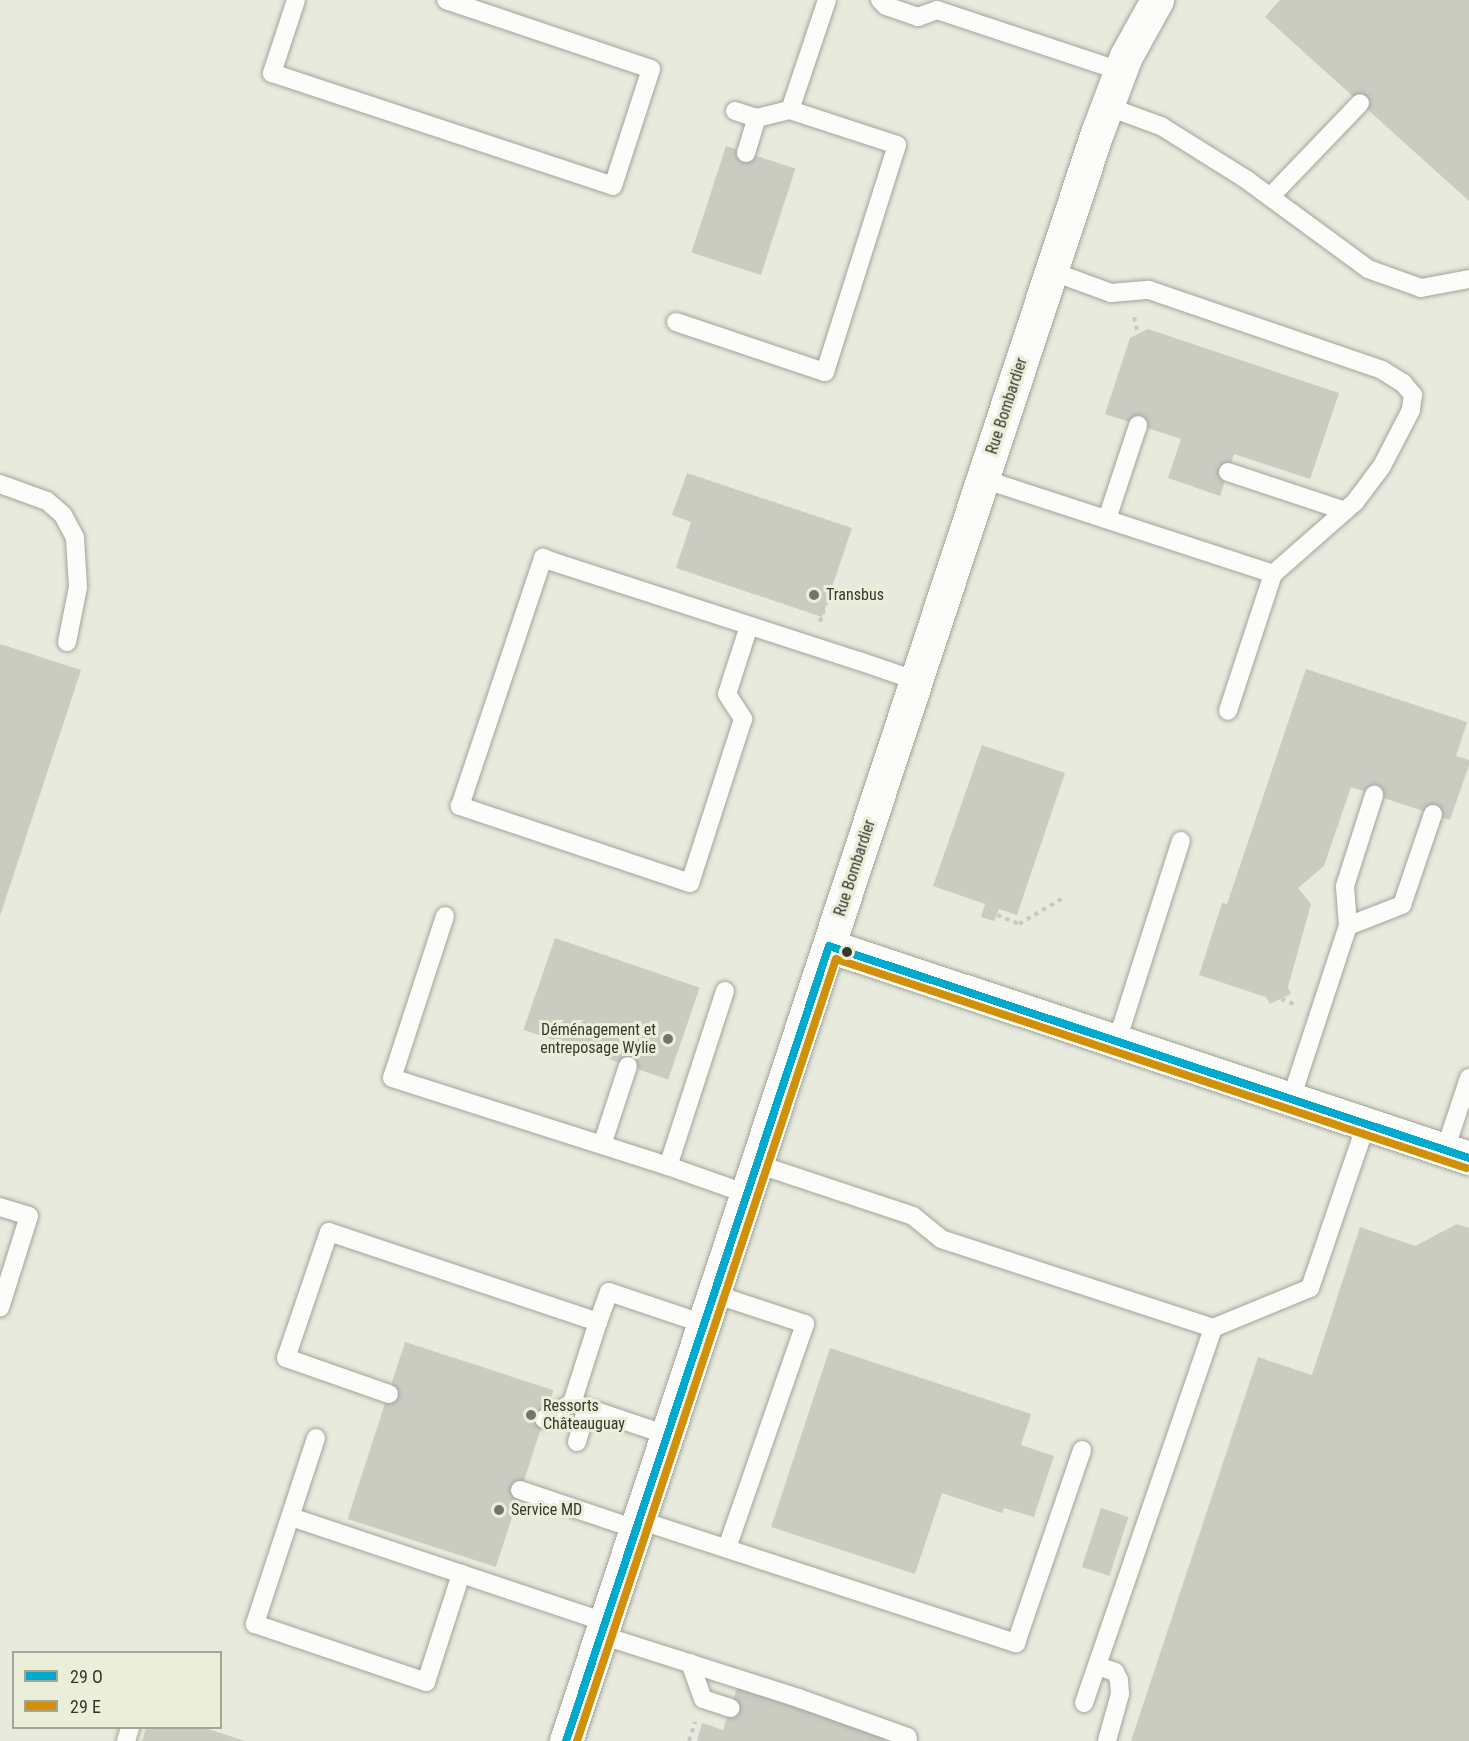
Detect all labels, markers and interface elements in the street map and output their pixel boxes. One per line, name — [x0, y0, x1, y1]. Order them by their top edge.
street label: Rue Bombardier — [982, 355, 1032, 457]
place label: Transbus — [826, 585, 884, 605]
marker: Transbus — [807, 588, 821, 602]
street label: Rue Bombardier — [830, 817, 880, 919]
unlabelled marker — [841, 946, 853, 958]
place label: Déménagement et entreposage Wylie — [540, 1020, 656, 1058]
marker: Déménagement et entreposage Wylie — [661, 1032, 675, 1046]
place label: Ressorts Châteauguay — [543, 1396, 625, 1434]
marker: Ressorts Châteauguay — [524, 1408, 538, 1422]
place label: Service MD — [511, 1500, 582, 1520]
marker: Service MD — [492, 1503, 506, 1517]
legend — [12, 1651, 222, 1729]
text: 29 O — [70, 1666, 103, 1687]
text: 29 E — [70, 1696, 101, 1717]

